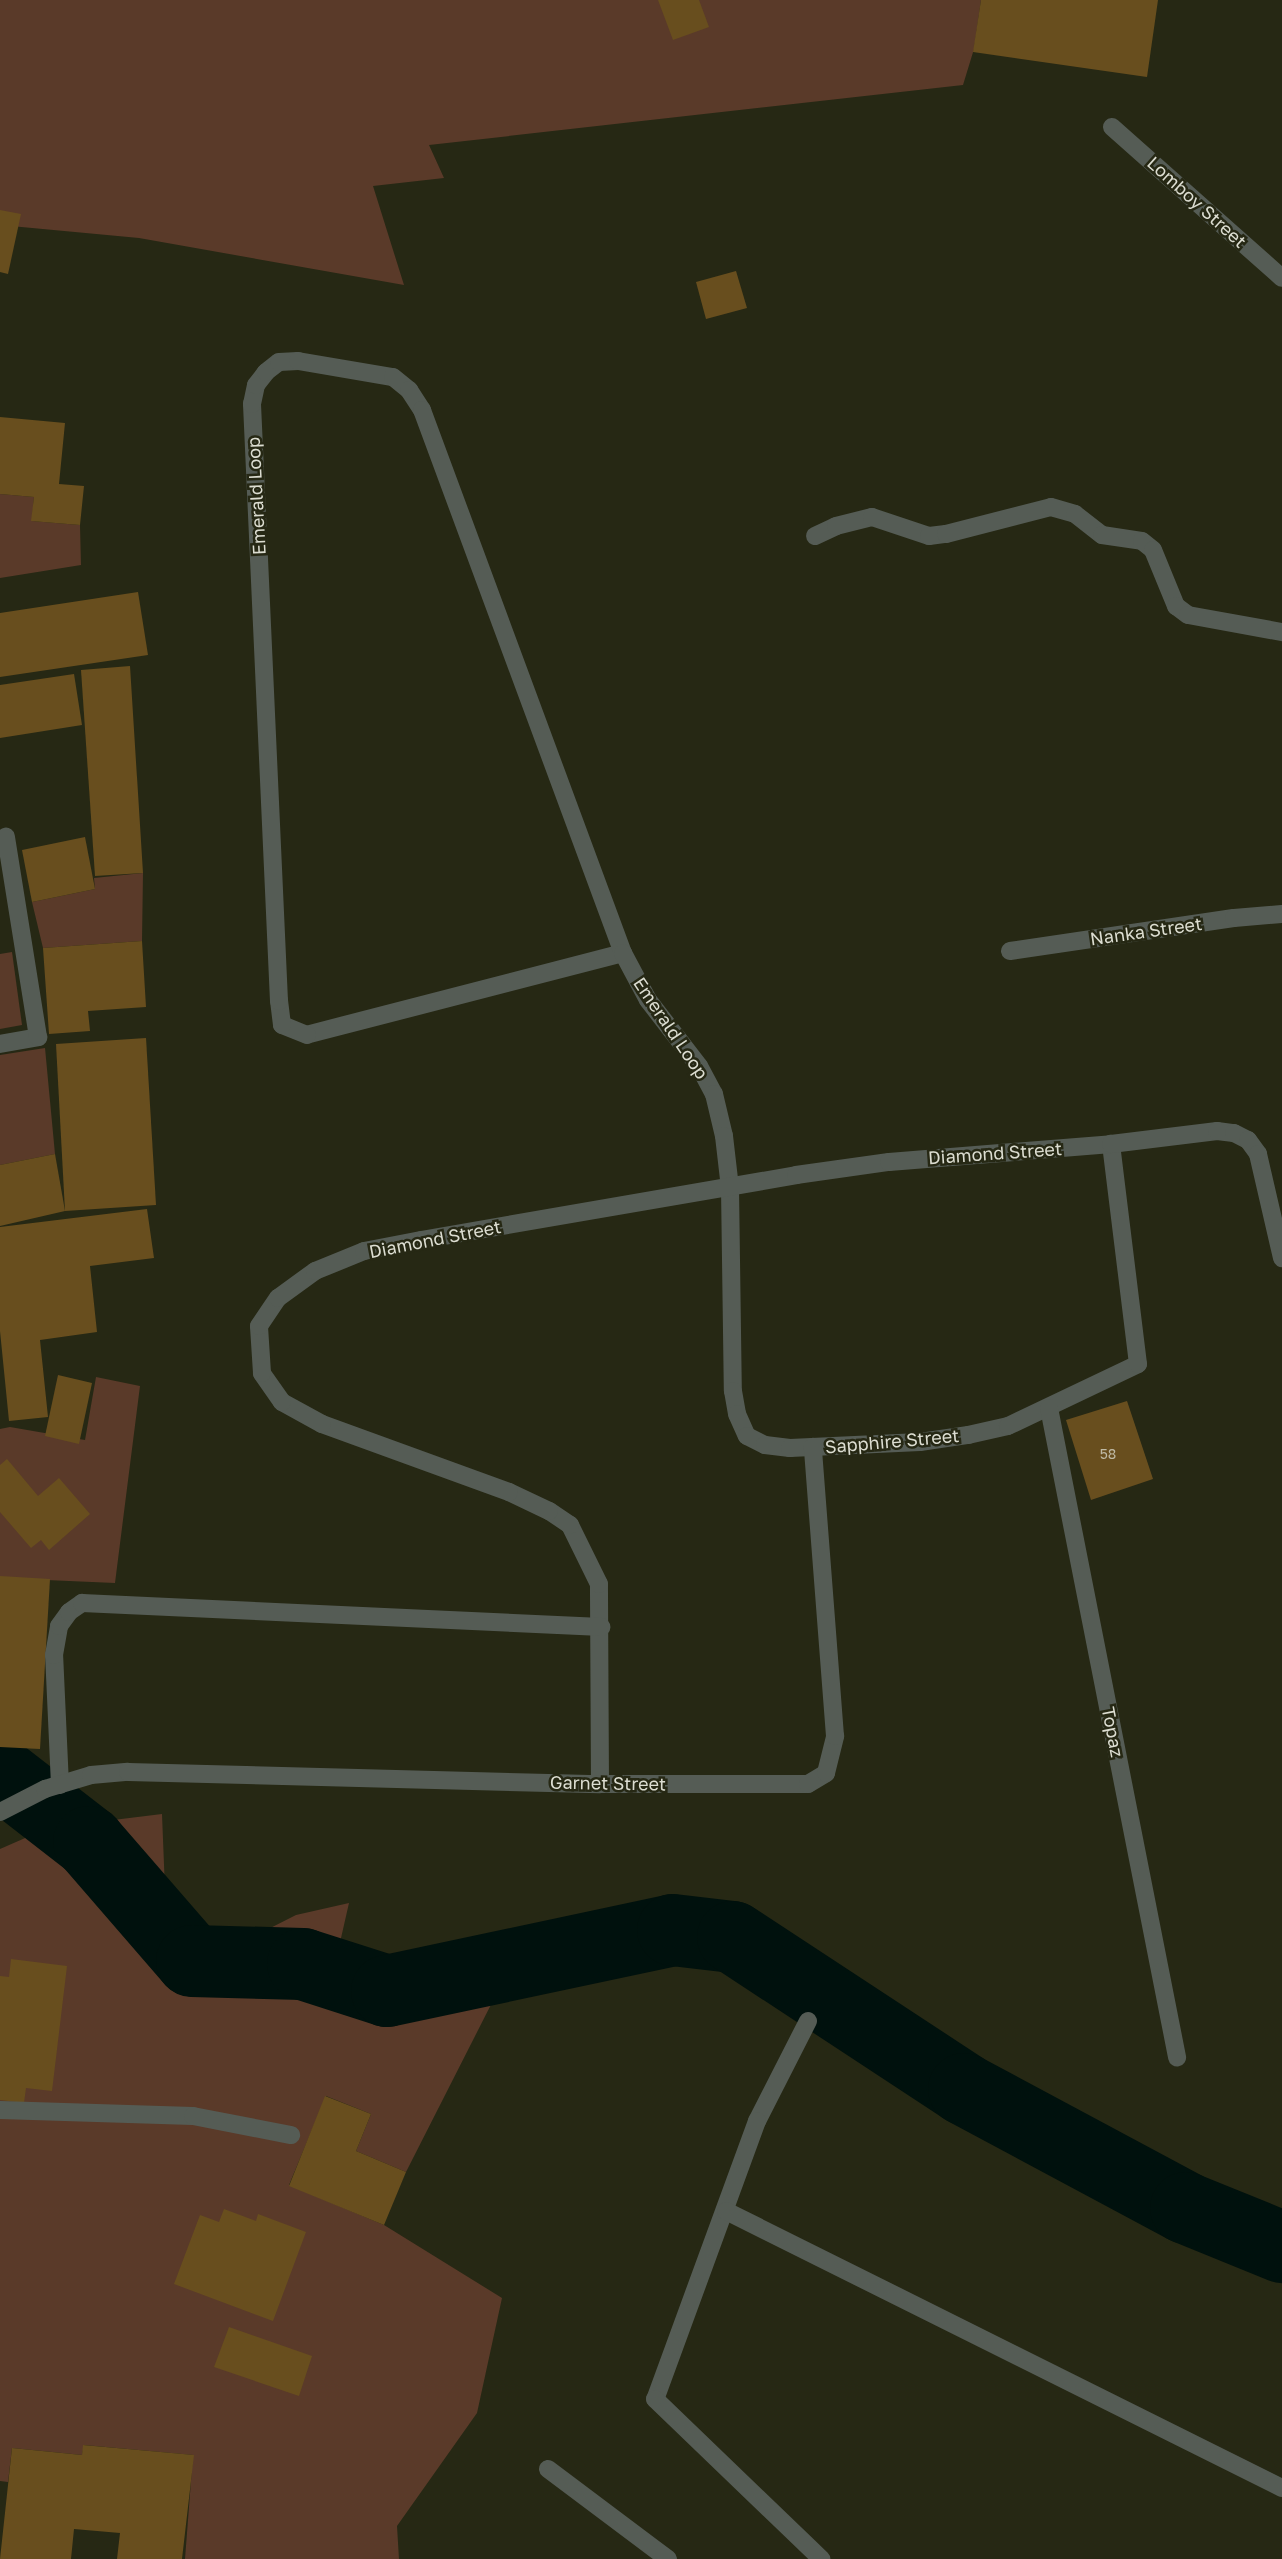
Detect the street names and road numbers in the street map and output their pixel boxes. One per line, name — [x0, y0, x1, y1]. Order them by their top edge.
street label: Lomboy Street — [1143, 152, 1251, 252]
street label: Emerald Loop — [242, 436, 270, 556]
street label: Nanka Street — [1089, 912, 1203, 950]
street label: Emerald Loop — [629, 973, 713, 1083]
street label: Diamond Street — [927, 1138, 1063, 1168]
street label: Diamond Street — [367, 1216, 503, 1262]
street label: Sapphire Street — [824, 1424, 960, 1458]
street label: Topaz — [1098, 1705, 1128, 1759]
street label: Garnet Street — [550, 1771, 666, 1795]

